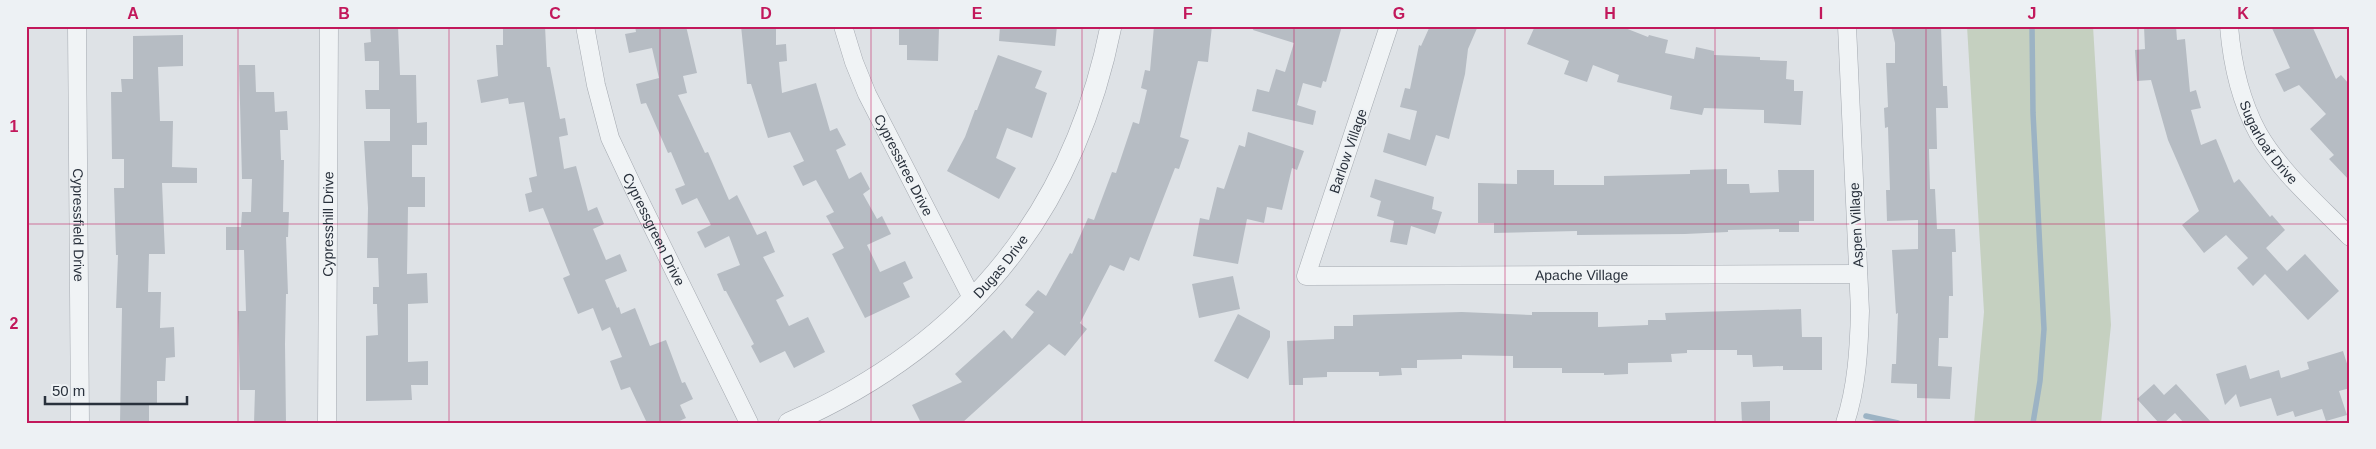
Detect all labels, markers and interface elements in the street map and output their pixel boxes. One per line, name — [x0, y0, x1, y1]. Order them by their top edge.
text: A — [127, 5, 139, 22]
text: B — [338, 5, 350, 22]
text: C — [549, 5, 561, 22]
text: D — [760, 5, 772, 22]
text: E — [972, 5, 983, 22]
text: F — [1183, 5, 1193, 22]
text: G — [1393, 5, 1405, 22]
text: H — [1604, 5, 1616, 22]
text: I — [1819, 5, 1823, 22]
text: J — [2028, 5, 2036, 22]
text: K — [2237, 5, 2249, 22]
street label: Sugarloaf Drive — [2236, 98, 2301, 187]
street label: Barlow Village — [1326, 106, 1370, 195]
street label: Cypresstree Drive — [871, 111, 936, 219]
text: 1 — [10, 118, 19, 135]
street label: Cypressfield Drive — [70, 168, 87, 282]
street label: Cypressgreen Drive — [619, 170, 688, 289]
street label: Cypresshill Drive — [320, 171, 336, 277]
street label: Aspen Village — [1846, 182, 1866, 268]
street label: Dugas Drive — [970, 231, 1031, 301]
street label: Apache Village — [1535, 267, 1628, 283]
text: 2 — [10, 315, 19, 332]
scale bar — [45, 374, 188, 406]
text: 50 m — [52, 382, 85, 399]

